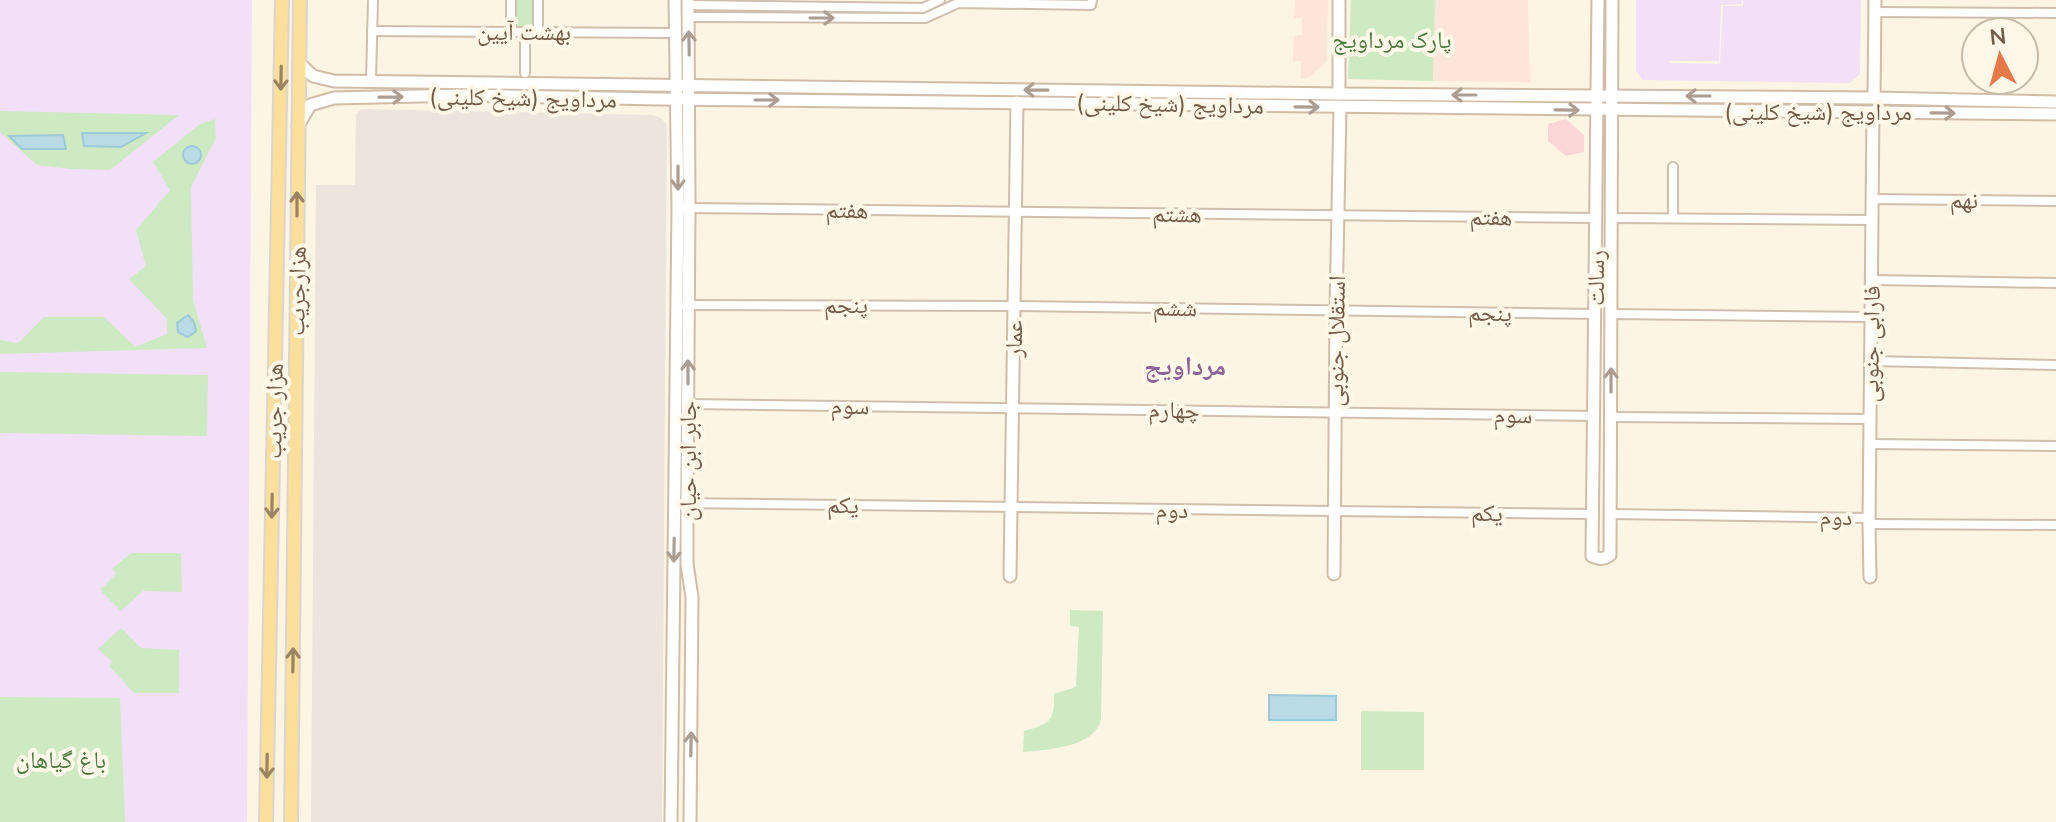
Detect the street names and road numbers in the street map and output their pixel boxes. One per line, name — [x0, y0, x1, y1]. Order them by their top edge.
street label: بهشت آیین — [477, 16, 571, 48]
street label: مرداویج (شیخ کلینی) — [429, 80, 617, 116]
street label: مرداویج (شیخ کلینی) — [1076, 86, 1264, 122]
street label: مرداویج (شیخ کلینی) — [1724, 96, 1912, 128]
street label: نهم — [1950, 184, 1978, 216]
street label: هفتم — [825, 194, 869, 226]
street label: هشتم — [1152, 198, 1202, 230]
street label: هفتم — [1469, 201, 1513, 233]
street label: هزارجریب — [280, 246, 314, 336]
street label: رسالت — [1580, 250, 1612, 306]
street label: استقلال جنوبی — [1319, 275, 1353, 407]
street label: فارابی جنوبی — [1854, 285, 1888, 403]
street label: پنجم — [824, 289, 868, 321]
street label: ششم — [1153, 292, 1197, 324]
street label: پنجم — [1468, 297, 1512, 329]
street label: عمار — [998, 320, 1030, 359]
street label: هزار جریب — [257, 363, 291, 459]
street label: سوم — [830, 390, 870, 422]
street label: چهارم — [1148, 394, 1200, 426]
street label: سوم — [1493, 399, 1533, 431]
street label: جابر ابن حیان — [672, 401, 704, 521]
street label: یکم — [827, 489, 859, 521]
street label: دوم — [1155, 494, 1189, 526]
street label: یکم — [1471, 497, 1503, 529]
street label: دوم — [1819, 501, 1853, 533]

